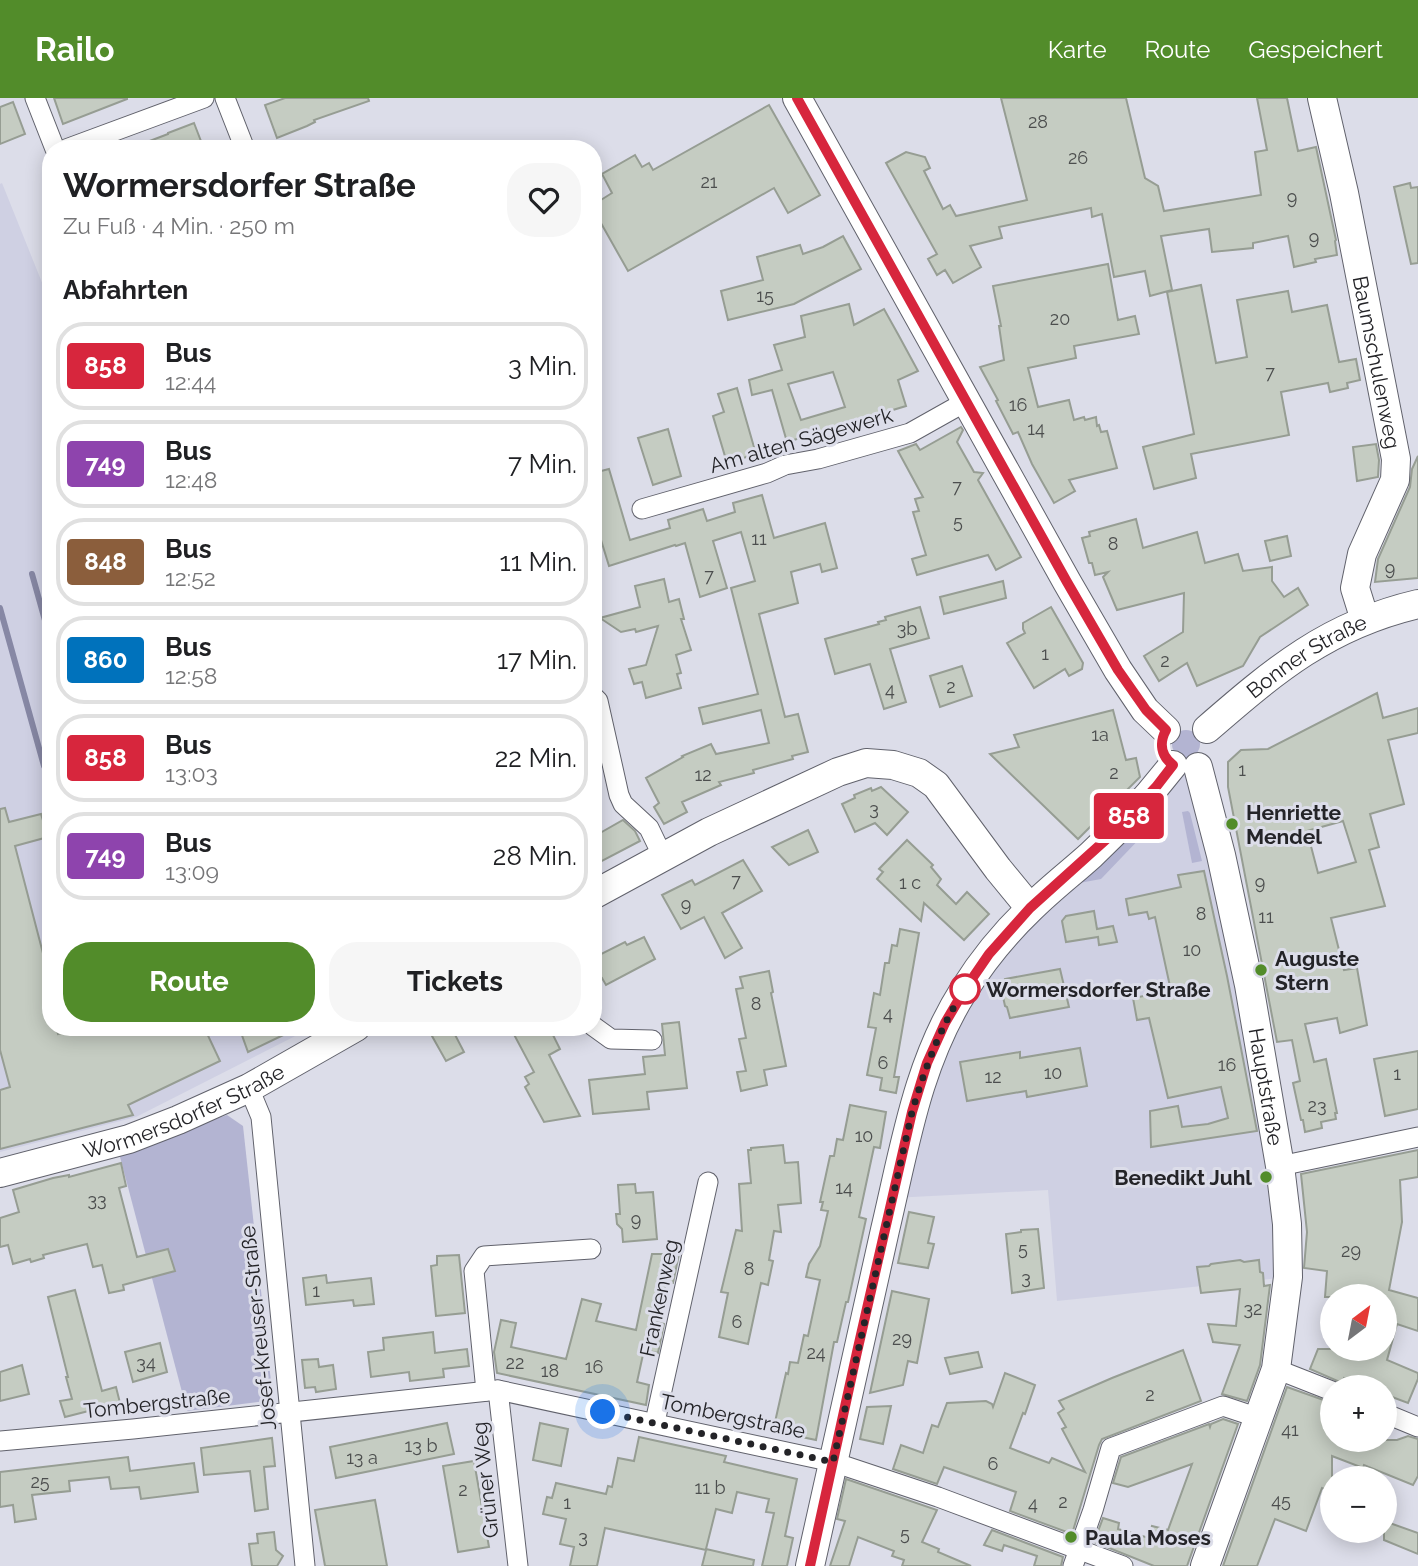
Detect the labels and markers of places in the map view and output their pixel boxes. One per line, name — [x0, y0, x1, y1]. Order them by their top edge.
place label: Henriette Mendel — [1246, 800, 1342, 849]
marker: Henriette Mendel — [1224, 816, 1240, 832]
place label: Auguste Stern — [1275, 946, 1359, 995]
marker: Auguste Stern — [1253, 962, 1269, 978]
marker: Wormersdorfer Straße — [950, 974, 980, 1004]
place label: Wormersdorfer Straße — [986, 977, 1211, 1002]
place label: Benedikt Juhl — [1114, 1165, 1252, 1190]
marker: Benedikt Juhl — [1258, 1169, 1274, 1185]
place label: Paula Moses — [1085, 1525, 1211, 1550]
marker: Paula Moses — [1063, 1529, 1079, 1545]

